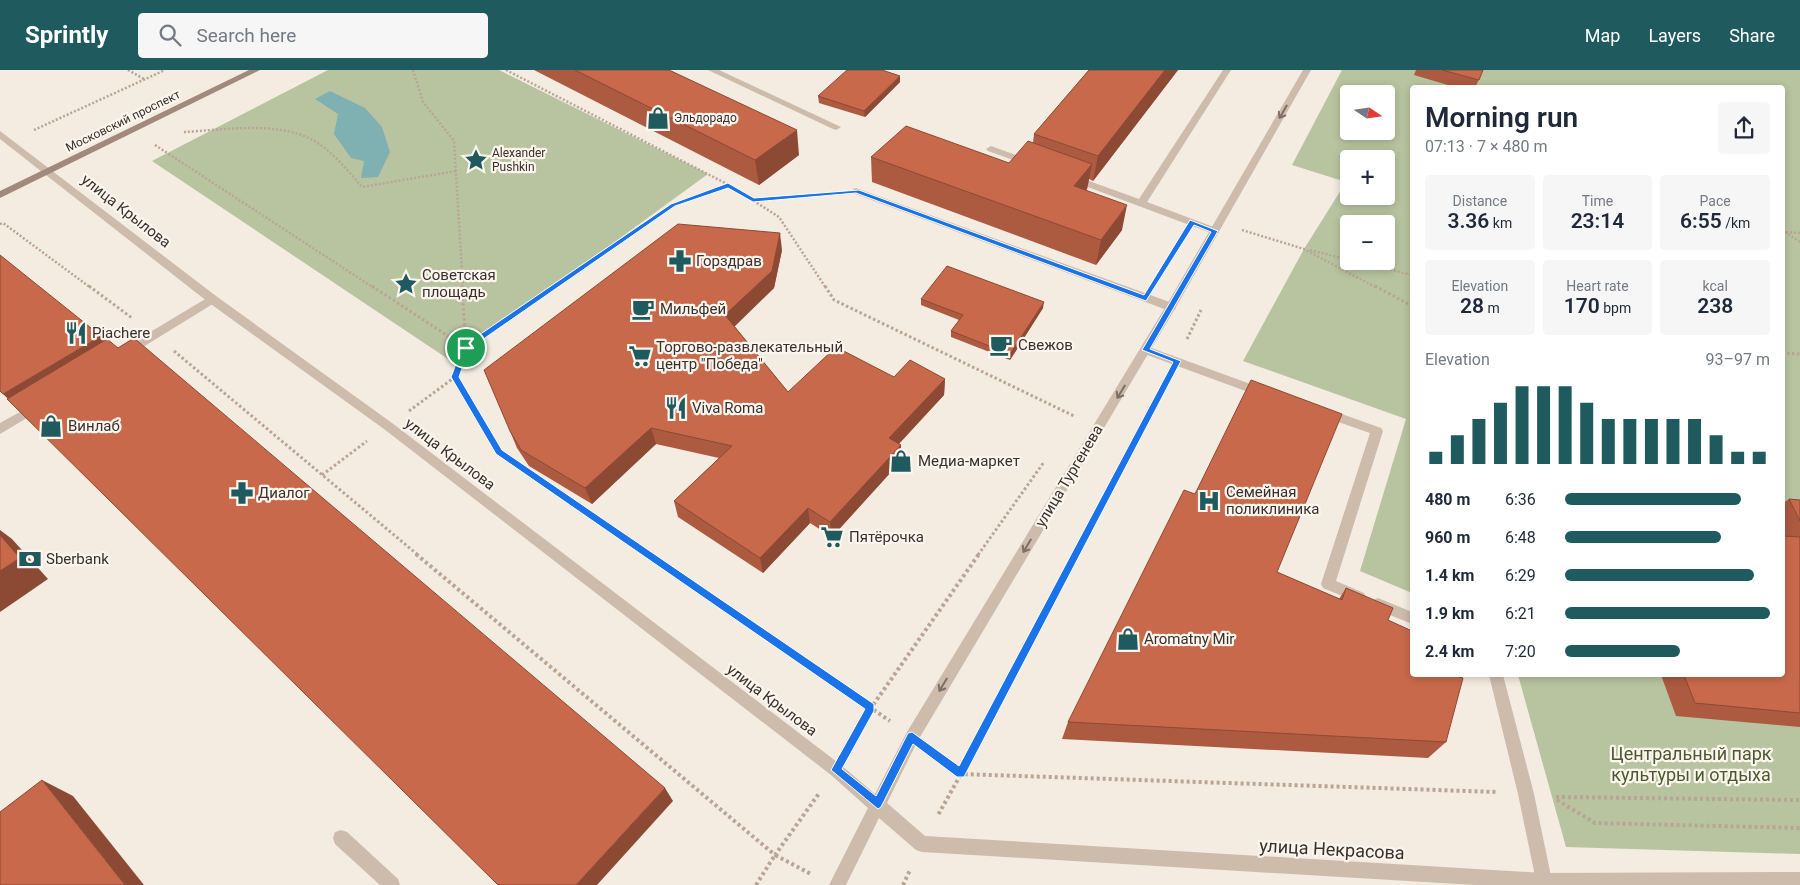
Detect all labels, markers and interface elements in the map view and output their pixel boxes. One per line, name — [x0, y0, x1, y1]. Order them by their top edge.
search box — [138, 13, 488, 58]
text: Sprintly — [25, 21, 108, 49]
icon: search — [156, 21, 184, 49]
text: Search here — [196, 24, 296, 47]
text: Map — [1585, 25, 1620, 46]
text: Layers — [1648, 25, 1701, 46]
text: Share — [1729, 25, 1775, 46]
north arrow — [1340, 85, 1395, 140]
map controls — [1340, 85, 1395, 270]
street label: Московский проспект — [63, 87, 183, 155]
text: Morning run — [1425, 101, 1578, 134]
button: share — [1718, 102, 1770, 154]
shop icon: Эльдорадо — [645, 105, 671, 131]
one-way arrow — [1278, 105, 1288, 120]
place label: Эльдорадо — [674, 111, 737, 125]
text: 07:13 · 7 × 480 m — [1425, 137, 1547, 156]
place label: Alexander Pushkin — [492, 146, 545, 174]
place icon: Alexander Pushkin — [463, 147, 489, 173]
button: + — [1340, 150, 1395, 205]
street label: улица Крылова — [78, 171, 174, 251]
text: Distance — [1453, 193, 1507, 209]
text: Time — [1582, 193, 1613, 209]
text: Pace — [1700, 193, 1731, 209]
text: 3.36 — [1447, 209, 1489, 233]
text: 23:14 — [1571, 209, 1624, 233]
text: 6:55 — [1680, 209, 1722, 233]
button: − — [1340, 215, 1395, 270]
text: km — [1489, 215, 1512, 231]
text: /km — [1722, 215, 1750, 231]
pharmacy icon: Горздрав — [667, 248, 693, 274]
place label: Горздрав — [696, 252, 762, 270]
place label: Советская площадь — [422, 266, 496, 301]
place icon: Советская площадь — [393, 271, 419, 297]
text: Elevation — [1451, 278, 1508, 294]
text: Heart rate — [1566, 278, 1629, 294]
text: kcal — [1703, 278, 1728, 294]
text: 28 — [1460, 294, 1484, 318]
text: 170 — [1564, 294, 1600, 318]
text: 238 — [1697, 294, 1733, 318]
cafe icon: Мильфей — [630, 296, 656, 322]
place label: Мильфей — [660, 300, 726, 318]
text: m — [1484, 300, 1500, 316]
text: bpm — [1600, 300, 1631, 316]
restaurant icon: Piachere — [63, 320, 89, 346]
place label: Piachere — [92, 324, 150, 342]
pin — [445, 327, 487, 369]
cafe icon: Свежов — [988, 332, 1014, 358]
icon: arrive — [452, 334, 480, 362]
place label: Свежов — [1018, 336, 1073, 354]
place label: Торгово-развлекательный центр "Победа" — [656, 338, 843, 373]
supermarket icon: Торгово-развлекательный центр "Победа" — [627, 343, 653, 369]
text: Elevation — [1425, 350, 1490, 369]
text: 93–97 m — [1706, 350, 1770, 369]
one-way arrow — [1115, 384, 1125, 398]
restaurant icon: Viva Roma — [663, 395, 689, 421]
place label: Viva Roma — [692, 399, 763, 417]
shop icon: Винлаб — [38, 413, 64, 439]
street label: улица Крылова — [401, 414, 499, 494]
place label: Винлаб — [68, 417, 120, 435]
street label: улица Тургенева — [1031, 422, 1107, 530]
shop icon: Медиа-маркет — [888, 448, 914, 474]
place label: Медиа-маркет — [918, 452, 1020, 470]
pharmacy icon: Диалог — [229, 480, 255, 506]
place label: Семейная поликлиника — [1226, 483, 1319, 518]
place label: Диалог — [258, 484, 310, 502]
hospital icon: Семейная поликлиника — [1196, 488, 1222, 514]
text: 480 m — [1425, 490, 1470, 509]
text: 6:36 — [1505, 490, 1536, 509]
supermarket icon: Пятёрочка — [819, 524, 845, 550]
place label: Пятёрочка — [849, 528, 924, 546]
text: 960 m — [1425, 528, 1470, 547]
text: 6:48 — [1505, 528, 1536, 547]
one-way arrow — [1022, 538, 1032, 552]
bank icon: Sberbank — [17, 546, 43, 572]
place label: Sberbank — [46, 550, 109, 568]
text: 1.4 km — [1425, 566, 1474, 585]
text: 6:29 — [1505, 566, 1536, 585]
text: 1.9 km — [1425, 604, 1474, 623]
text: 6:21 — [1505, 604, 1536, 623]
shop icon: Aromatny Mir — [1115, 626, 1141, 652]
place label: Aromatny Mir — [1144, 630, 1234, 648]
text: 2.4 km — [1425, 642, 1474, 661]
text: 7:20 — [1505, 642, 1536, 661]
street label: улица Крылова — [723, 660, 821, 740]
one-way arrow — [938, 677, 948, 691]
park label: Центральный парк культуры и отдыха — [1610, 743, 1772, 785]
street label: улица Некрасова — [1259, 835, 1405, 863]

